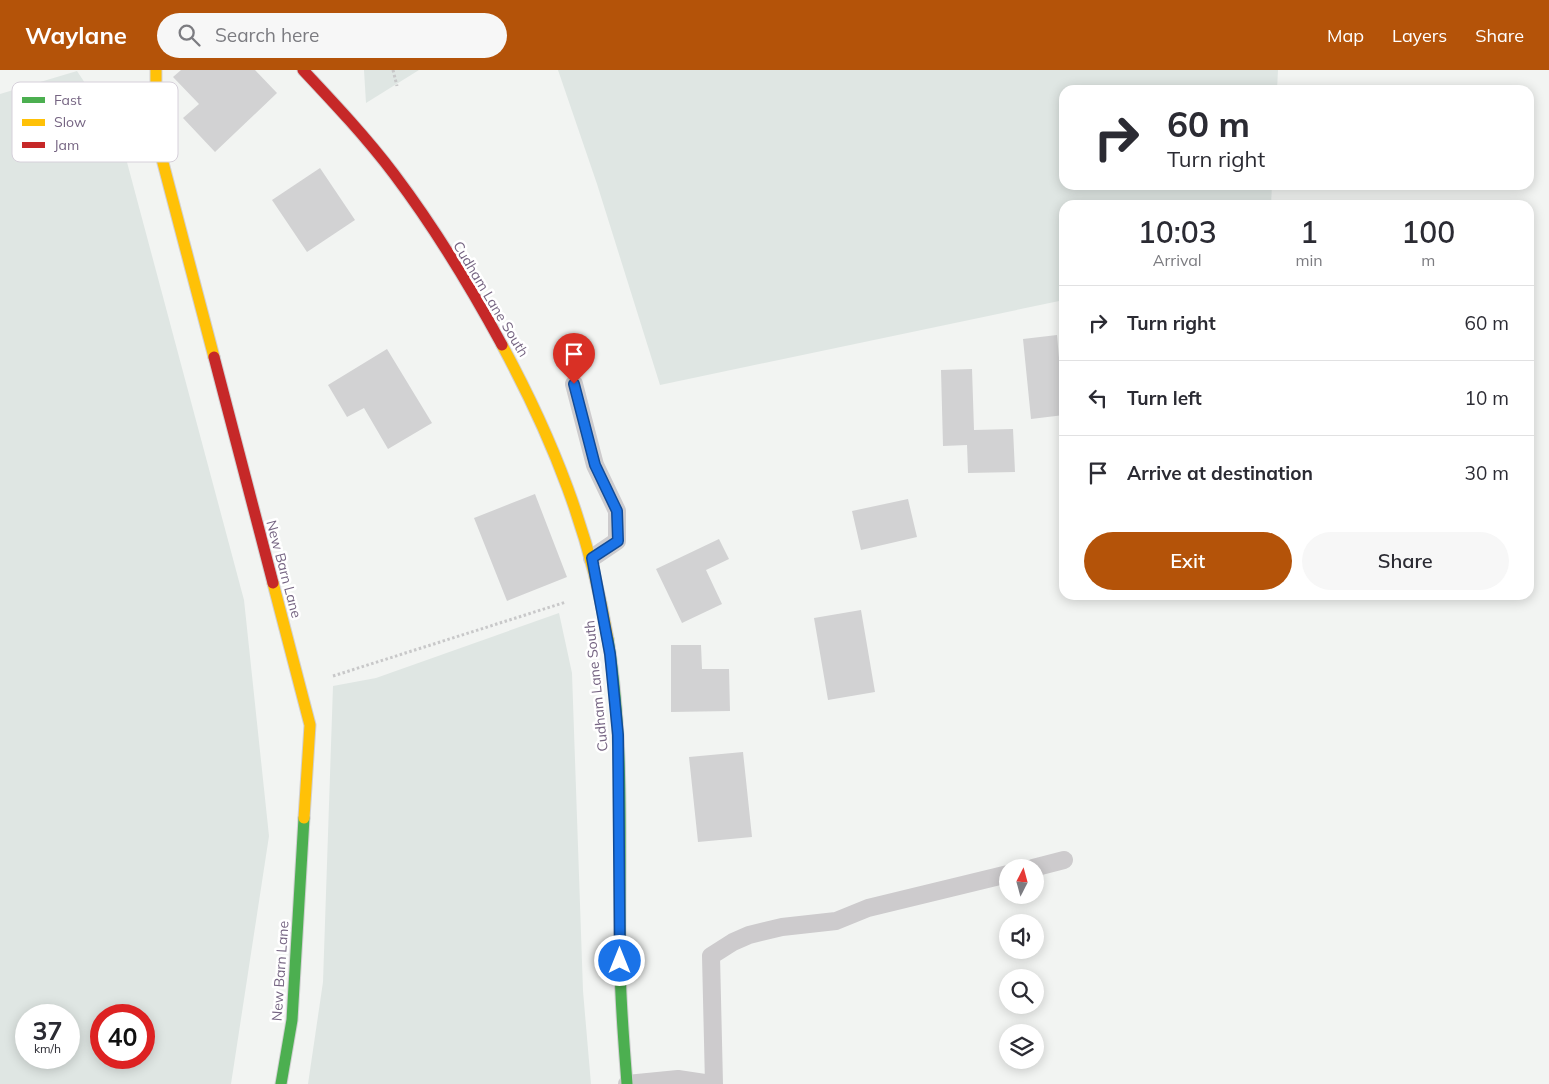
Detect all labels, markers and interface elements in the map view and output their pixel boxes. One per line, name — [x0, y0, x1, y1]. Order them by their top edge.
search box — [157, 13, 507, 58]
text: Waylane — [25, 20, 127, 50]
icon: search — [175, 21, 203, 49]
text: Search here — [215, 23, 319, 47]
text: Map — [1327, 24, 1364, 47]
text: Layers — [1392, 24, 1447, 47]
text: Share — [1475, 24, 1524, 47]
legend — [12, 82, 178, 162]
text: Fast — [54, 91, 82, 109]
text: 60 m — [1167, 102, 1250, 146]
icon: right — [1084, 105, 1149, 170]
text: Slow — [54, 113, 86, 131]
text: Jam — [54, 136, 79, 154]
text: Turn right — [1167, 145, 1265, 173]
text: 10:03 — [1138, 213, 1217, 251]
text: 1 — [1300, 213, 1318, 251]
text: 100 — [1401, 213, 1455, 251]
street label: Cudham Lane South — [449, 238, 533, 360]
text: Arrival — [1153, 250, 1202, 270]
text: min — [1295, 250, 1323, 270]
text: m — [1421, 250, 1435, 270]
icon: right — [1084, 309, 1112, 337]
text: Turn right — [1127, 311, 1216, 335]
text: 60 m — [1465, 311, 1509, 335]
pin — [553, 333, 595, 384]
icon: arrive — [560, 340, 588, 368]
icon: left — [1084, 384, 1112, 412]
text: Turn left — [1127, 386, 1202, 410]
text: 10 m — [1465, 386, 1509, 410]
icon: arrive — [1084, 459, 1112, 487]
text: Arrive at destination — [1127, 461, 1313, 485]
text: 30 m — [1465, 461, 1509, 485]
street label: New Barn Lane — [262, 518, 306, 620]
button: Exit — [1084, 532, 1292, 590]
button: Share — [1302, 532, 1509, 590]
street label: Cudham Lane South — [580, 619, 612, 753]
north arrow — [999, 859, 1044, 904]
map controls — [999, 859, 1044, 1069]
button: sound — [999, 914, 1044, 959]
street label: New Barn Lane — [268, 920, 292, 1022]
position arrow — [593, 934, 645, 986]
button: search — [999, 969, 1044, 1014]
speed limit sign: 40 — [90, 1004, 155, 1069]
text: 37 — [32, 1015, 63, 1046]
button: layers — [999, 1024, 1044, 1069]
text: km/h — [34, 1041, 61, 1056]

